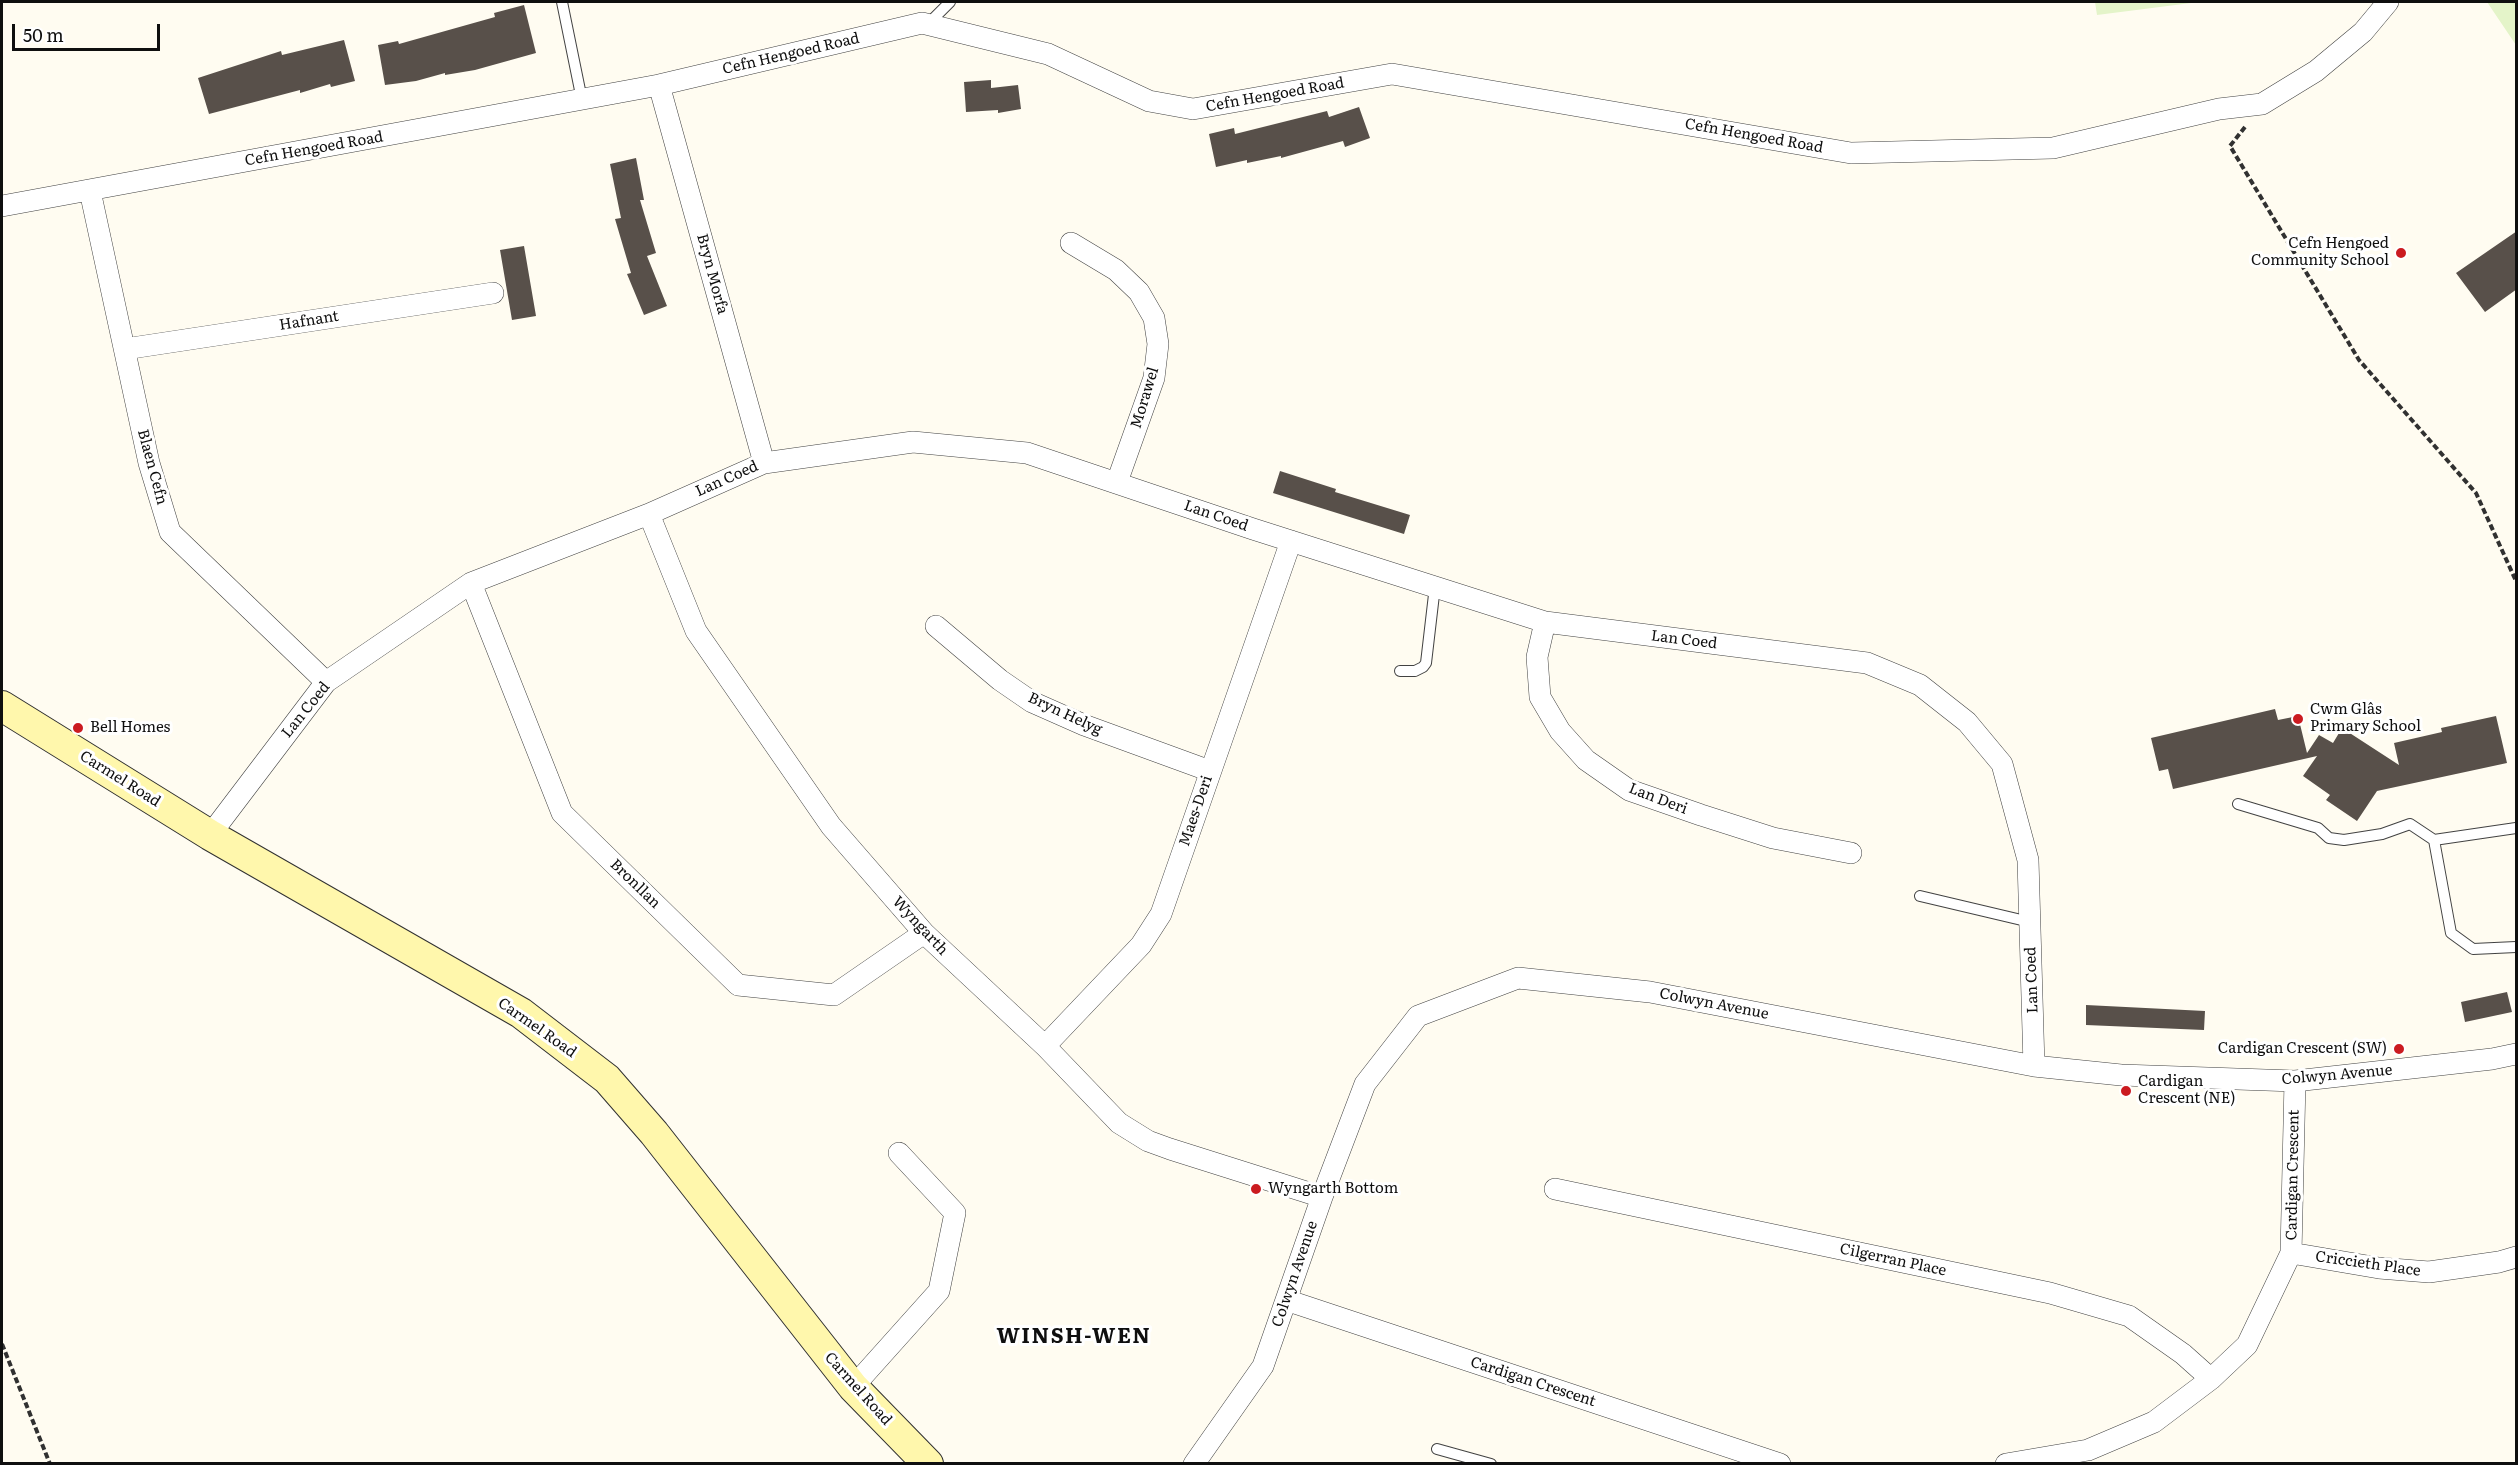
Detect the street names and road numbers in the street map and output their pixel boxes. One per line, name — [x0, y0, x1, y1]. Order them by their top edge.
street label: Cefn Hengoed Road — [721, 29, 861, 79]
street label: Cefn Hengoed Road — [1204, 74, 1346, 116]
street label: Cefn Hengoed Road — [1683, 115, 1825, 157]
street label: Cefn Hengoed Road — [243, 128, 385, 170]
street label: Bryn Morfa — [693, 232, 731, 316]
street label: Hafnant — [278, 307, 340, 335]
street label: Morawel — [1127, 365, 1163, 431]
street label: Blaen Cefn — [133, 427, 171, 507]
street label: Lan Coed — [693, 457, 761, 501]
street label: Lan Coed — [1182, 497, 1250, 535]
street label: Lan Coed — [1650, 627, 1718, 653]
street label: Lan Coed — [278, 678, 334, 742]
street label: Bryn Helyg — [1025, 689, 1105, 739]
street label: Carmel Road — [76, 747, 164, 811]
street label: Maes-Deri — [1176, 773, 1216, 849]
street label: Lan Deri — [1626, 780, 1690, 818]
street label: Bronllan — [606, 856, 664, 912]
street label: Wyngarth — [888, 893, 952, 959]
street label: Lan Coed — [2022, 946, 2042, 1014]
street label: Colwyn Avenue — [1658, 985, 1770, 1023]
street label: Carmel Road — [494, 994, 580, 1062]
street label: Colwyn Avenue — [2281, 1061, 2393, 1089]
street label: Cardigan Crescent — [2283, 1109, 2303, 1241]
street label: Colwyn Avenue — [1268, 1219, 1322, 1329]
street label: Cilgerran Place — [1838, 1240, 1948, 1280]
street label: Criccieth Place — [2314, 1248, 2422, 1280]
street label: Carmel Road — [821, 1349, 895, 1429]
street label: Cardigan Crescent — [1468, 1353, 1598, 1411]

